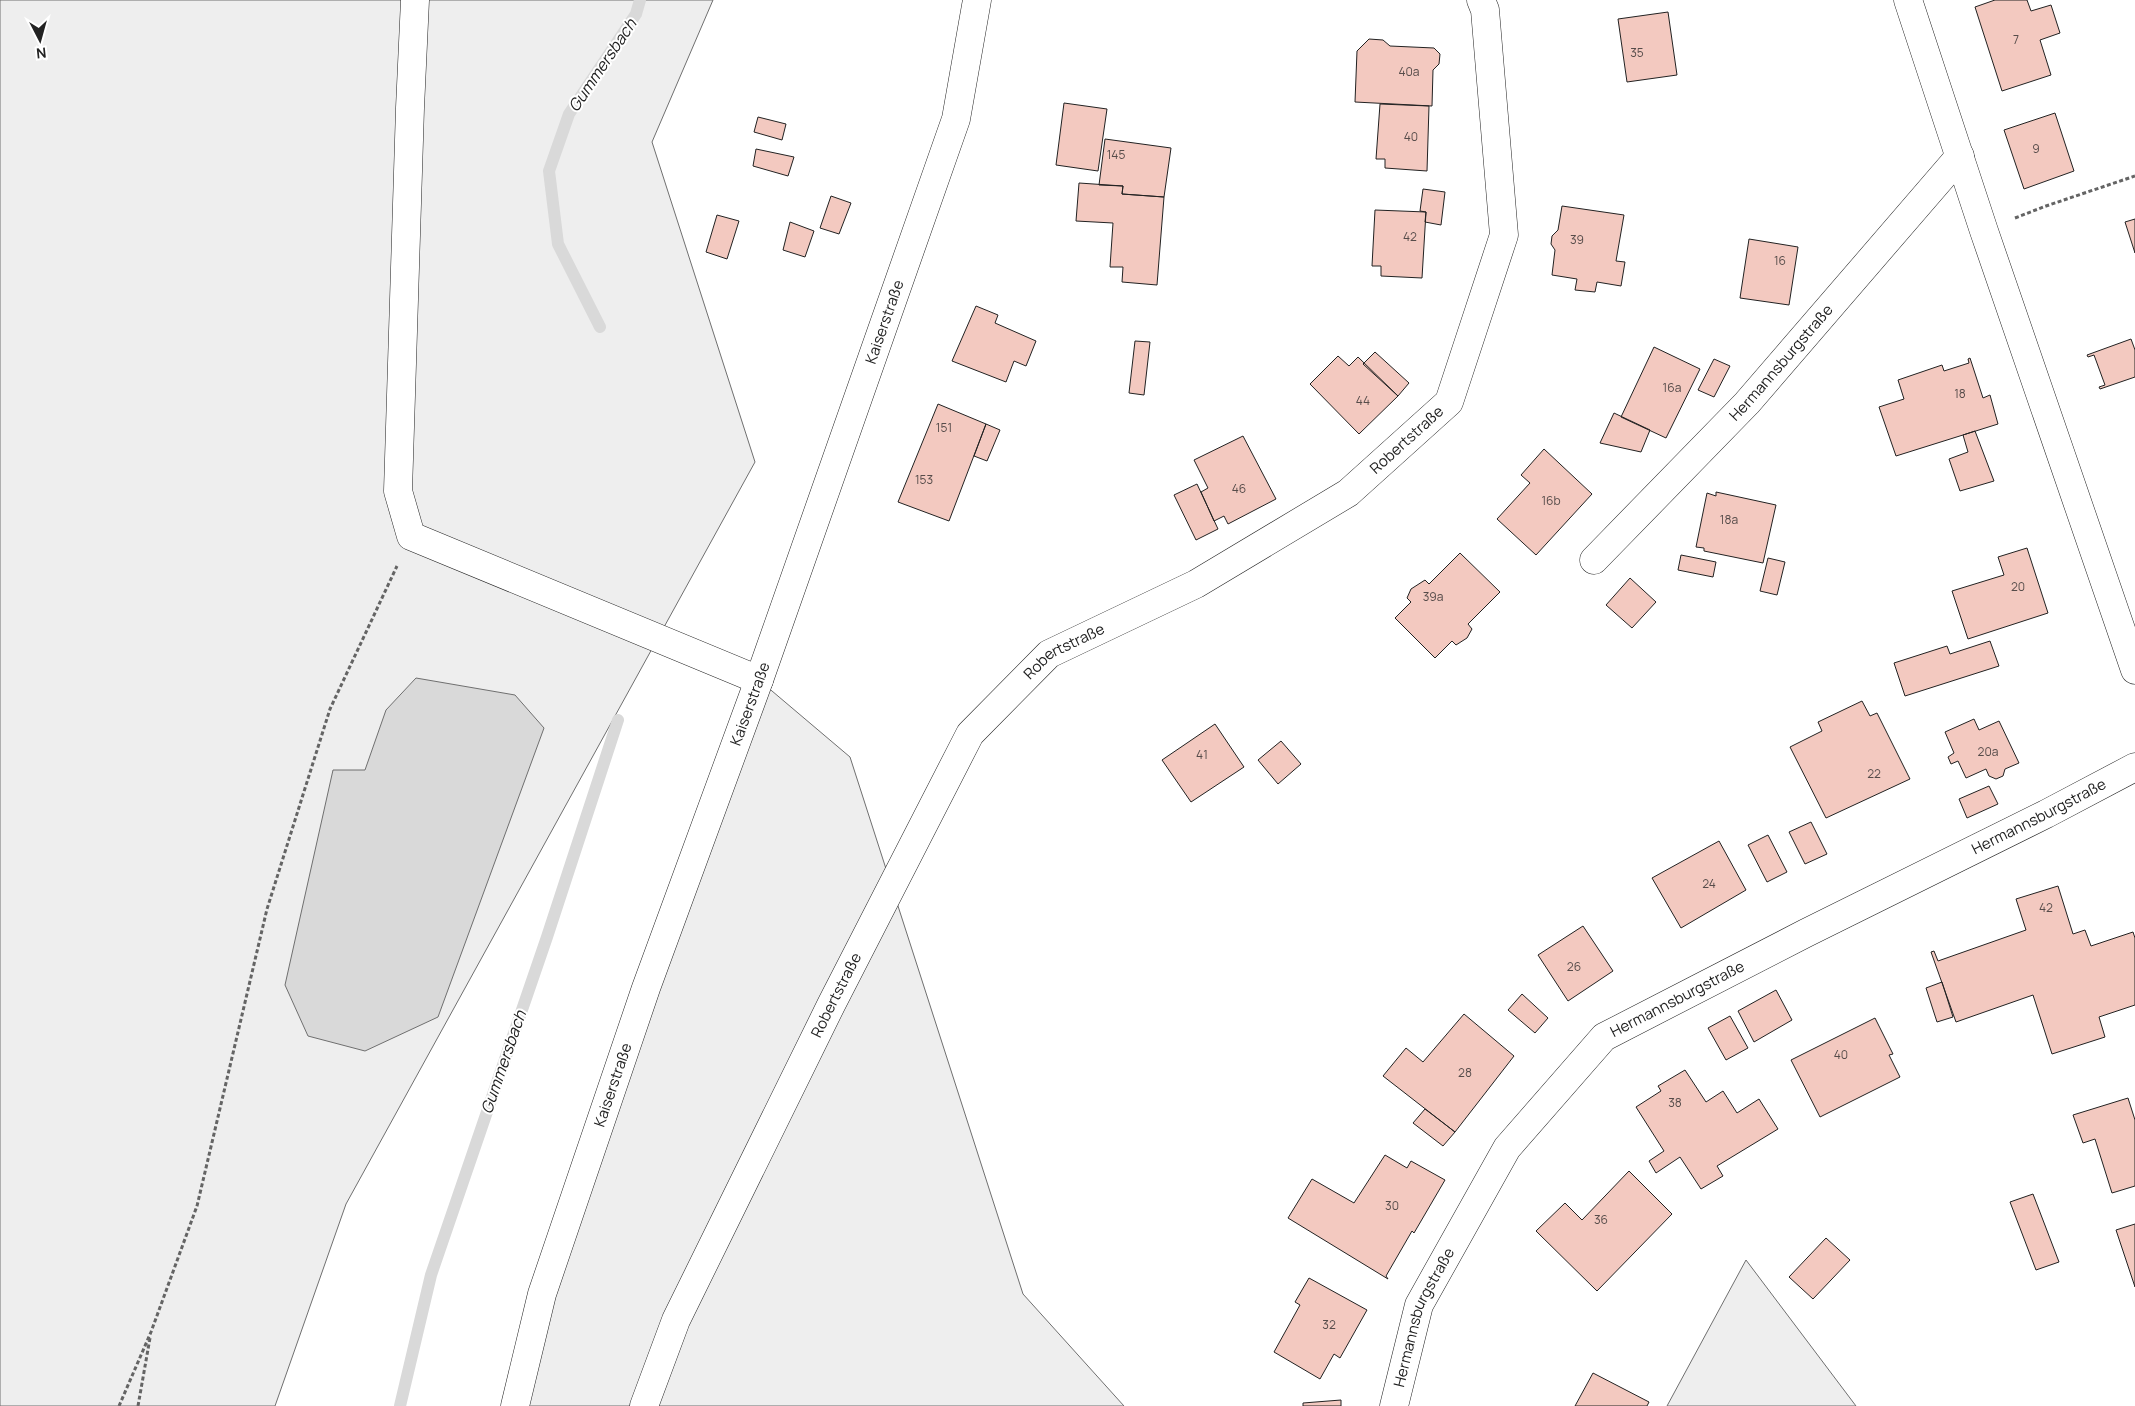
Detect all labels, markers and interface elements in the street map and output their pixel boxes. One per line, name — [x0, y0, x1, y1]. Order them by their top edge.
water label: Gummersbach — [563, 14, 642, 116]
north arrow — [15, 15, 65, 65]
house number: 7 — [2013, 31, 2019, 48]
text: N — [35, 43, 47, 63]
house number: 35 — [1630, 44, 1644, 61]
house number: 40a — [1398, 63, 1420, 80]
house number: 40 — [1404, 128, 1418, 145]
house number: 9 — [2032, 140, 2040, 157]
house number: 145 — [1107, 146, 1125, 163]
house number: 42 — [1403, 228, 1417, 245]
house number: 39 — [1570, 231, 1584, 248]
house number: 16 — [1774, 252, 1786, 269]
street label: Kaiserstraße — [860, 277, 909, 367]
street label: Hermannsburgstraße — [1724, 300, 1838, 425]
house number: 16a — [1663, 379, 1681, 396]
house number: 18 — [1954, 385, 1966, 402]
house number: 44 — [1356, 392, 1370, 409]
street label: Robertstraße — [1365, 401, 1448, 478]
house number: 151 — [936, 419, 952, 436]
house number: 153 — [915, 471, 933, 488]
house number: 46 — [1232, 480, 1246, 497]
house number: 16b — [1541, 492, 1561, 509]
house number: 18a — [1720, 511, 1738, 528]
house number: 20 — [2011, 578, 2025, 595]
house number: 39a — [1423, 588, 1443, 605]
street label: Robertstraße — [1019, 618, 1108, 684]
street label: Kaiserstraße — [725, 659, 775, 748]
house number: 20a — [1978, 743, 1998, 760]
house number: 41 — [1196, 746, 1208, 763]
house number: 22 — [1867, 765, 1881, 782]
street label: Hermannsburgstraße — [1968, 773, 2110, 859]
house number: 24 — [1702, 875, 1716, 892]
house number: 42 — [2039, 899, 2053, 916]
street label: Robertstraße — [806, 949, 866, 1041]
street label: Hermannsburgstraße — [1606, 955, 1748, 1042]
house number: 26 — [1567, 958, 1581, 975]
water label: Gummersbach — [475, 1007, 531, 1117]
street label: Kaiserstraße — [589, 1040, 637, 1130]
house number: 40 — [1834, 1046, 1848, 1063]
house number: 28 — [1458, 1064, 1472, 1081]
house number: 38 — [1668, 1094, 1682, 1111]
house number: 30 — [1385, 1197, 1399, 1214]
house number: 36 — [1594, 1211, 1608, 1228]
street label: Hermannsburgstraße — [1388, 1244, 1459, 1389]
house number: 32 — [1322, 1316, 1336, 1333]

